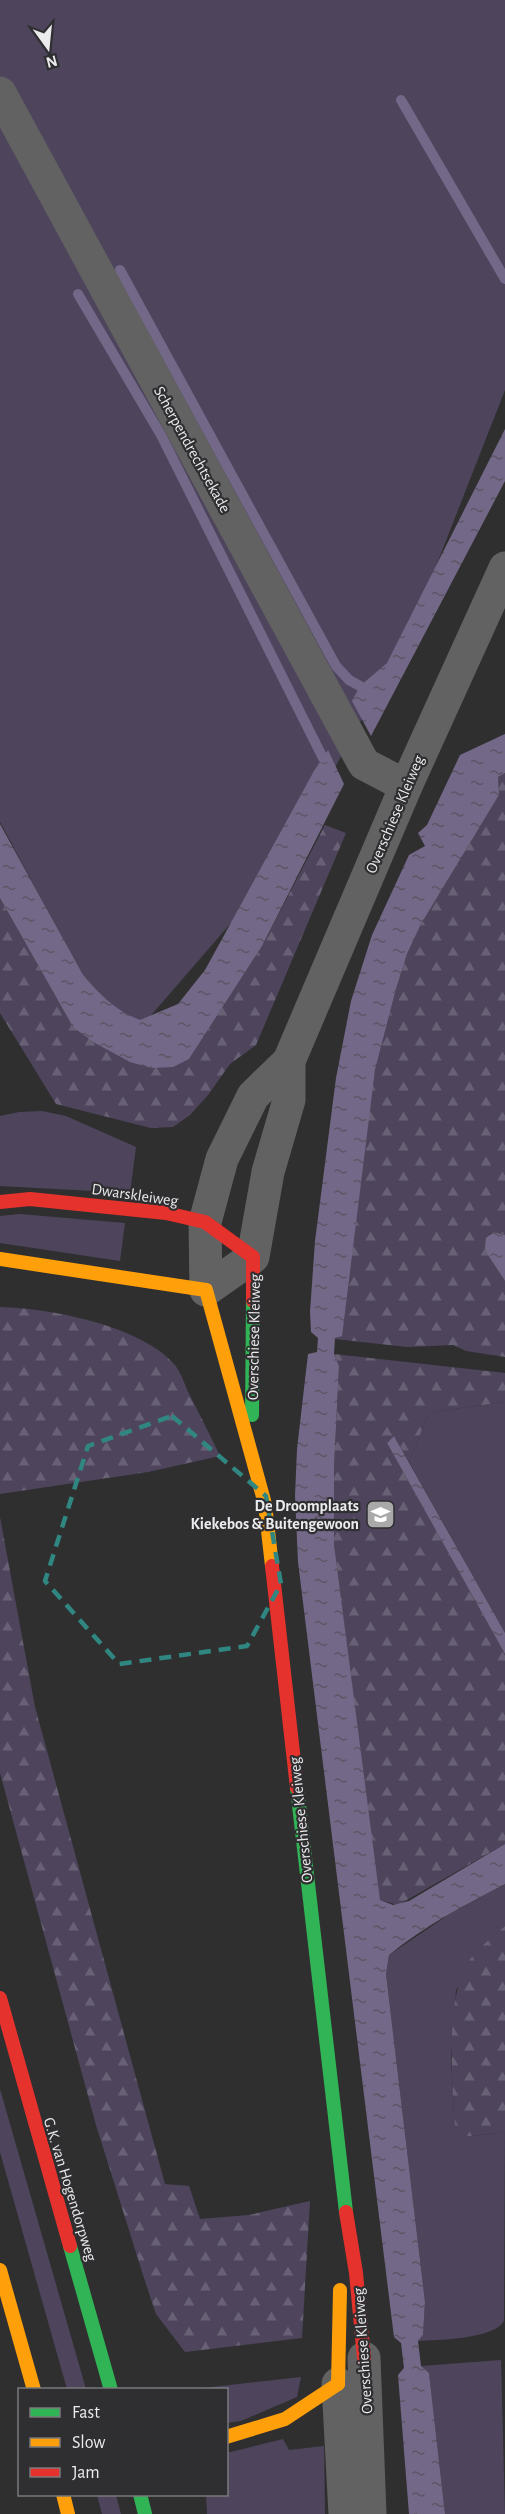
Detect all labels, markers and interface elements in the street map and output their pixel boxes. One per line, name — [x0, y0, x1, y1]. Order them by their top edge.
north arrow — [18, 18, 78, 78]
text: N — [44, 52, 59, 71]
street label: Scherpendrechtsekade — [151, 384, 233, 515]
street label: Overschiese Kleiweg — [363, 753, 427, 876]
street label: Dwarskleiweg — [91, 1181, 179, 1209]
street label: Overschiese Kleiweg — [245, 1274, 263, 1400]
place label: De Droomplaats Kiekebos & Buitengewoon — [190, 1498, 359, 1532]
school or university icon: De Droomplaats Kiekebos & Buitengewoon — [364, 1498, 396, 1530]
street label: Overschiese Kleiweg — [286, 1756, 316, 1884]
street label: G.K. van Hogendorpweg — [41, 2115, 100, 2263]
street label: Overschiese Kleiweg — [351, 2287, 375, 2415]
legend — [18, 2388, 228, 2496]
text: Fast — [72, 2404, 100, 2422]
text: Slow — [72, 2434, 105, 2452]
text: Jam — [72, 2464, 100, 2482]

